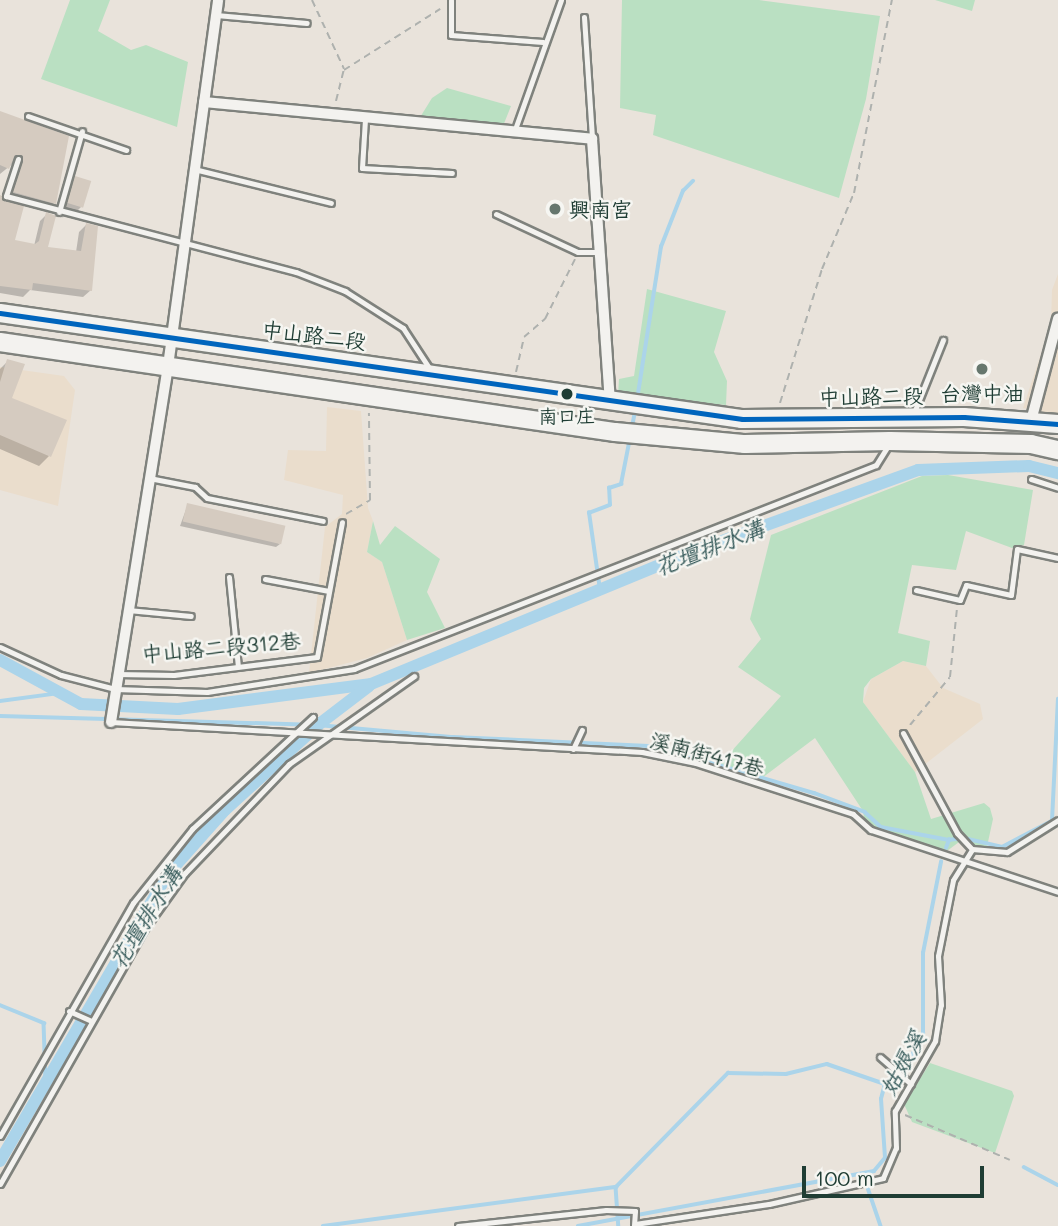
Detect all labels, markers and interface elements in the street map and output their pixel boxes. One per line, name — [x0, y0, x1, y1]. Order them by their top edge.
place label: 興南宮 — [569, 196, 632, 222]
marker: 興南宮 — [547, 201, 563, 217]
street label: 中山路二段 — [260, 316, 368, 354]
marker: 台灣中油 — [974, 361, 990, 377]
place label: 台灣中油 — [940, 380, 1024, 406]
street label: 中山路二段 — [818, 382, 924, 410]
marker: 南口庄 — [560, 387, 574, 401]
place label: 南口庄 — [539, 405, 595, 427]
water label: 花壇排水溝 — [650, 514, 768, 580]
street label: 中山路二段312巷 — [141, 628, 301, 666]
street label: 溪南街417巷 — [647, 727, 767, 781]
water label: 花壇排水溝 — [103, 861, 187, 973]
water label: 姑娘溪 — [873, 1026, 931, 1100]
scale bar — [806, 1152, 988, 1196]
text: 100 m — [815, 1164, 874, 1191]

